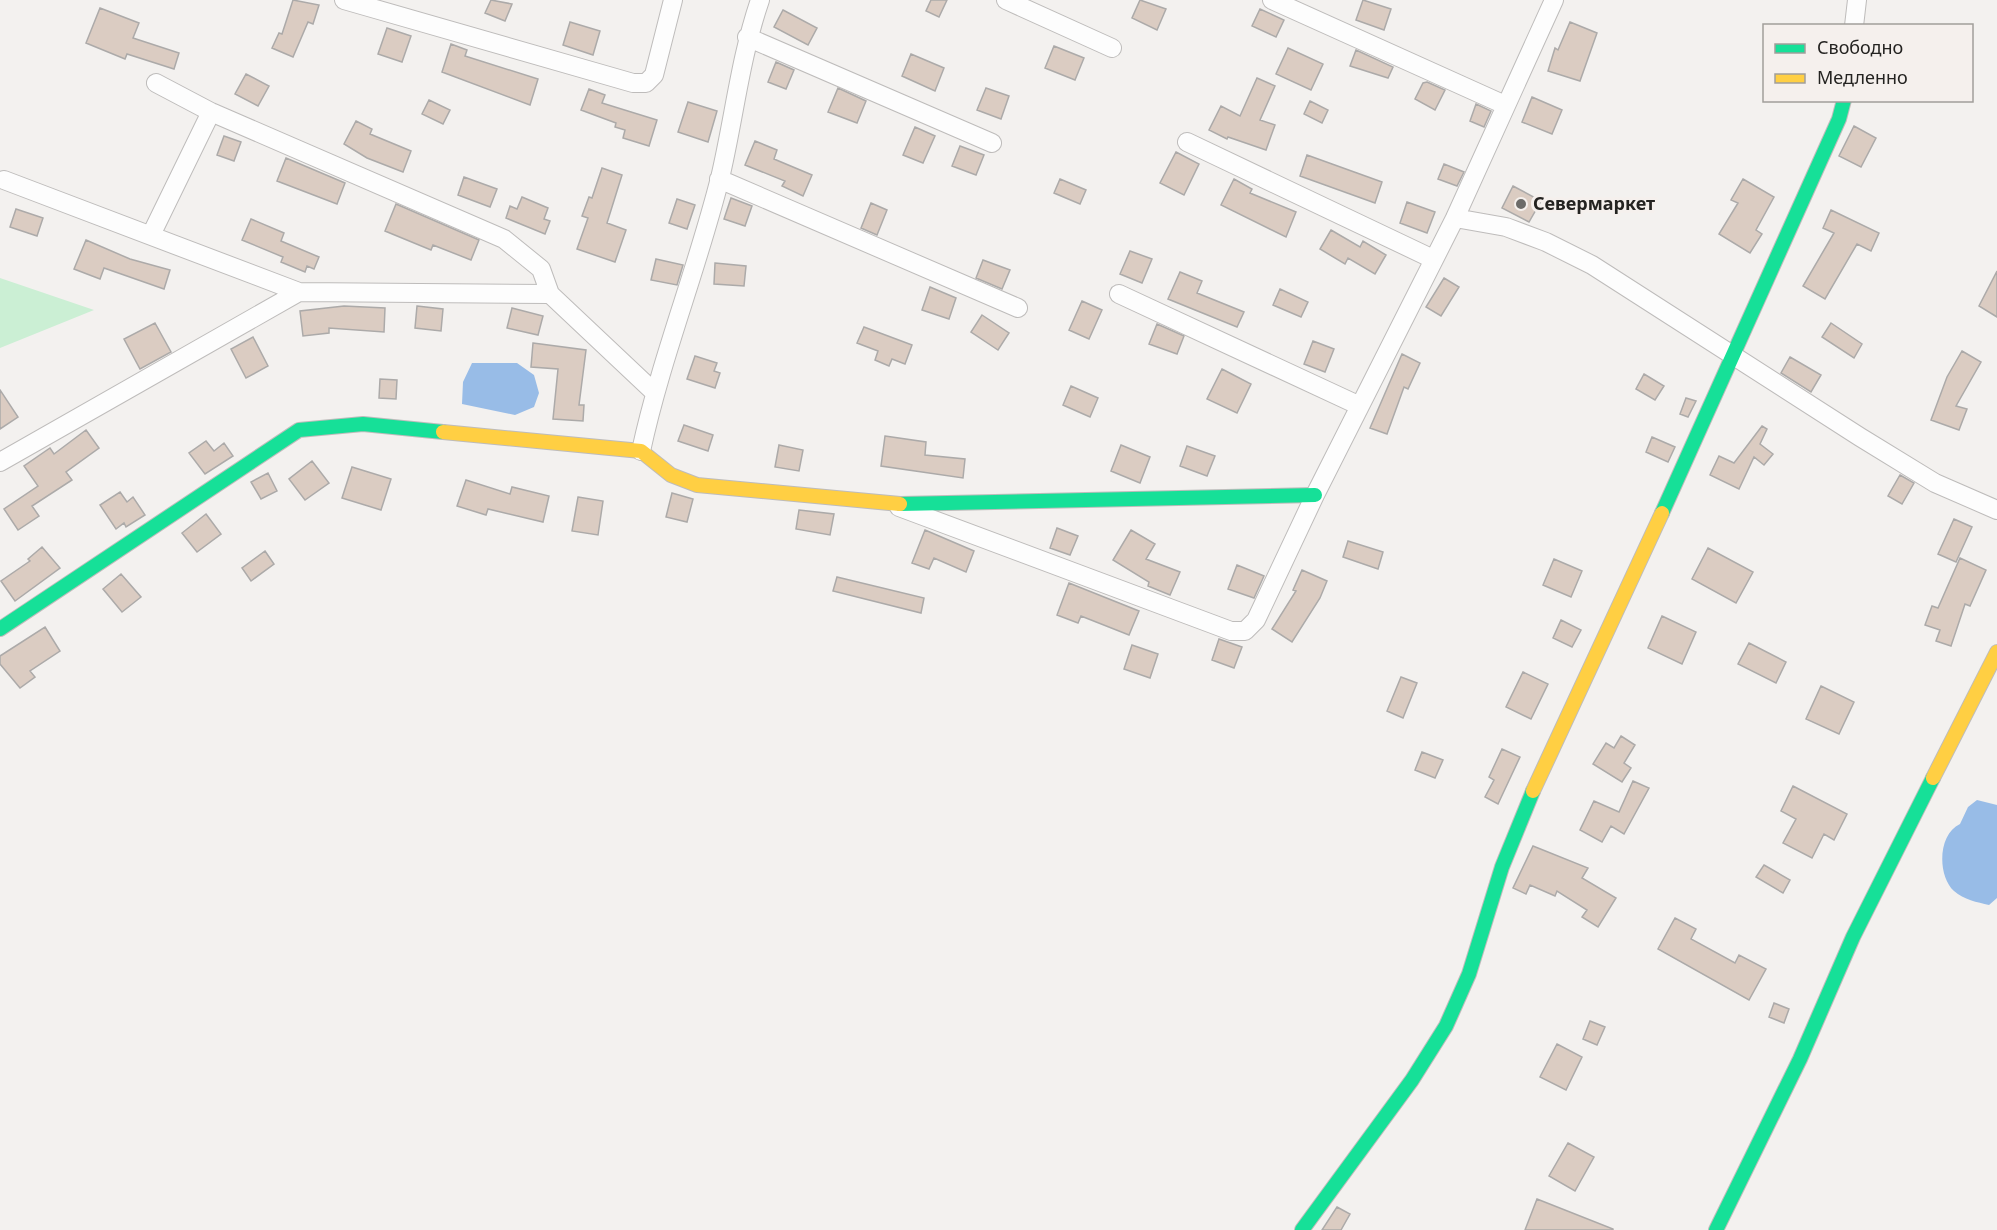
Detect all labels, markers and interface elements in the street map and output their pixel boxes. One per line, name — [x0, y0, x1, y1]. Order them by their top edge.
legend — [1763, 24, 1973, 102]
text: Свободно — [1817, 35, 1903, 59]
text: Медленно — [1817, 65, 1908, 89]
place label: Севермаркет — [1533, 191, 1655, 215]
marker: Севермаркет — [1514, 197, 1528, 211]

